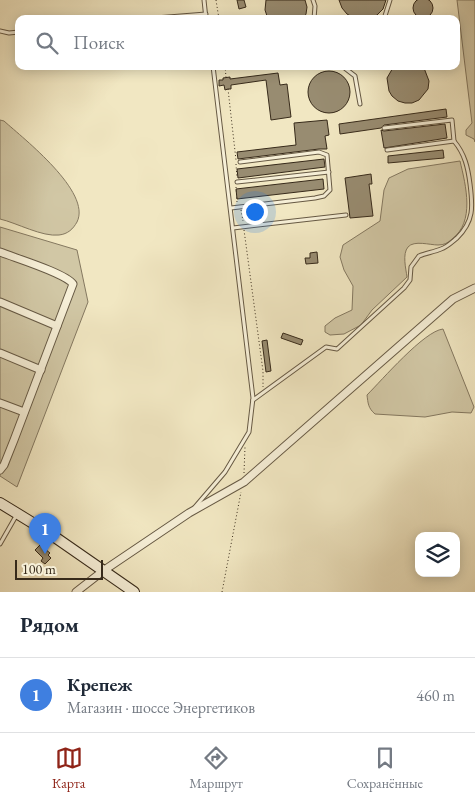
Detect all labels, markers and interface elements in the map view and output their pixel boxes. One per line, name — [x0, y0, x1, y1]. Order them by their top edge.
search box — [15, 15, 460, 70]
icon: search — [33, 29, 61, 57]
text: Поиск — [73, 30, 125, 55]
your location — [242, 199, 268, 225]
pin: 1 — [29, 513, 61, 554]
map controls — [415, 532, 460, 577]
button: layers — [415, 532, 460, 577]
scale bar — [15, 557, 102, 580]
text: 100 m — [22, 560, 56, 578]
text: Рядом — [20, 611, 79, 638]
text: Крепеж — [67, 672, 133, 697]
text: 1 — [32, 685, 40, 706]
text: 460 m — [416, 685, 455, 706]
text: Магазин · шоссе Энергетиков — [67, 697, 255, 718]
tab: Карта — [52, 744, 85, 792]
tab: Маршрут — [189, 744, 243, 792]
tab: Сохранённые — [347, 744, 423, 792]

